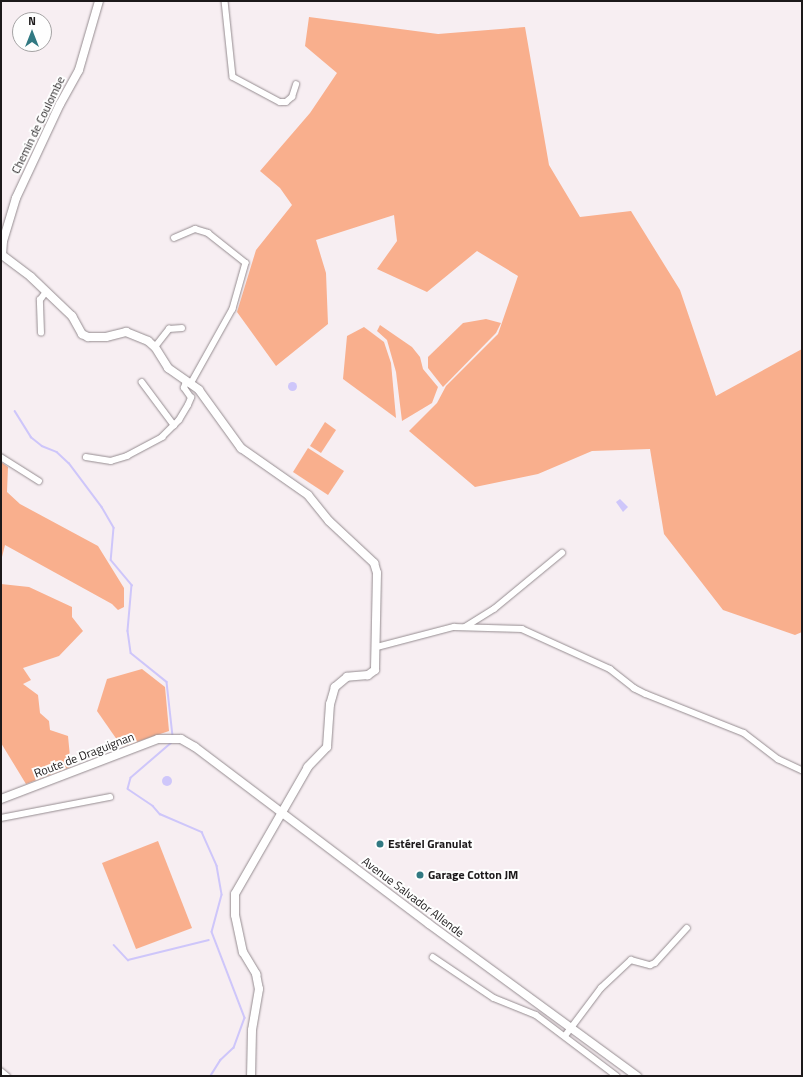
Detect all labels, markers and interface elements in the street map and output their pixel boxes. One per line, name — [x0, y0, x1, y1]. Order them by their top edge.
north arrow — [12, 12, 52, 52]
text: N — [28, 13, 36, 29]
street label: Chemin de Coulombe — [8, 74, 68, 176]
street label: Route de Draguignan — [32, 729, 136, 781]
place label: Estérel Granulat — [388, 837, 472, 851]
marker: Estérel Granulat — [375, 839, 385, 849]
street label: Avenue Salvador Allende — [359, 854, 467, 940]
place label: Garage Cotton JM — [428, 868, 518, 882]
marker: Garage Cotton JM — [415, 870, 425, 880]

